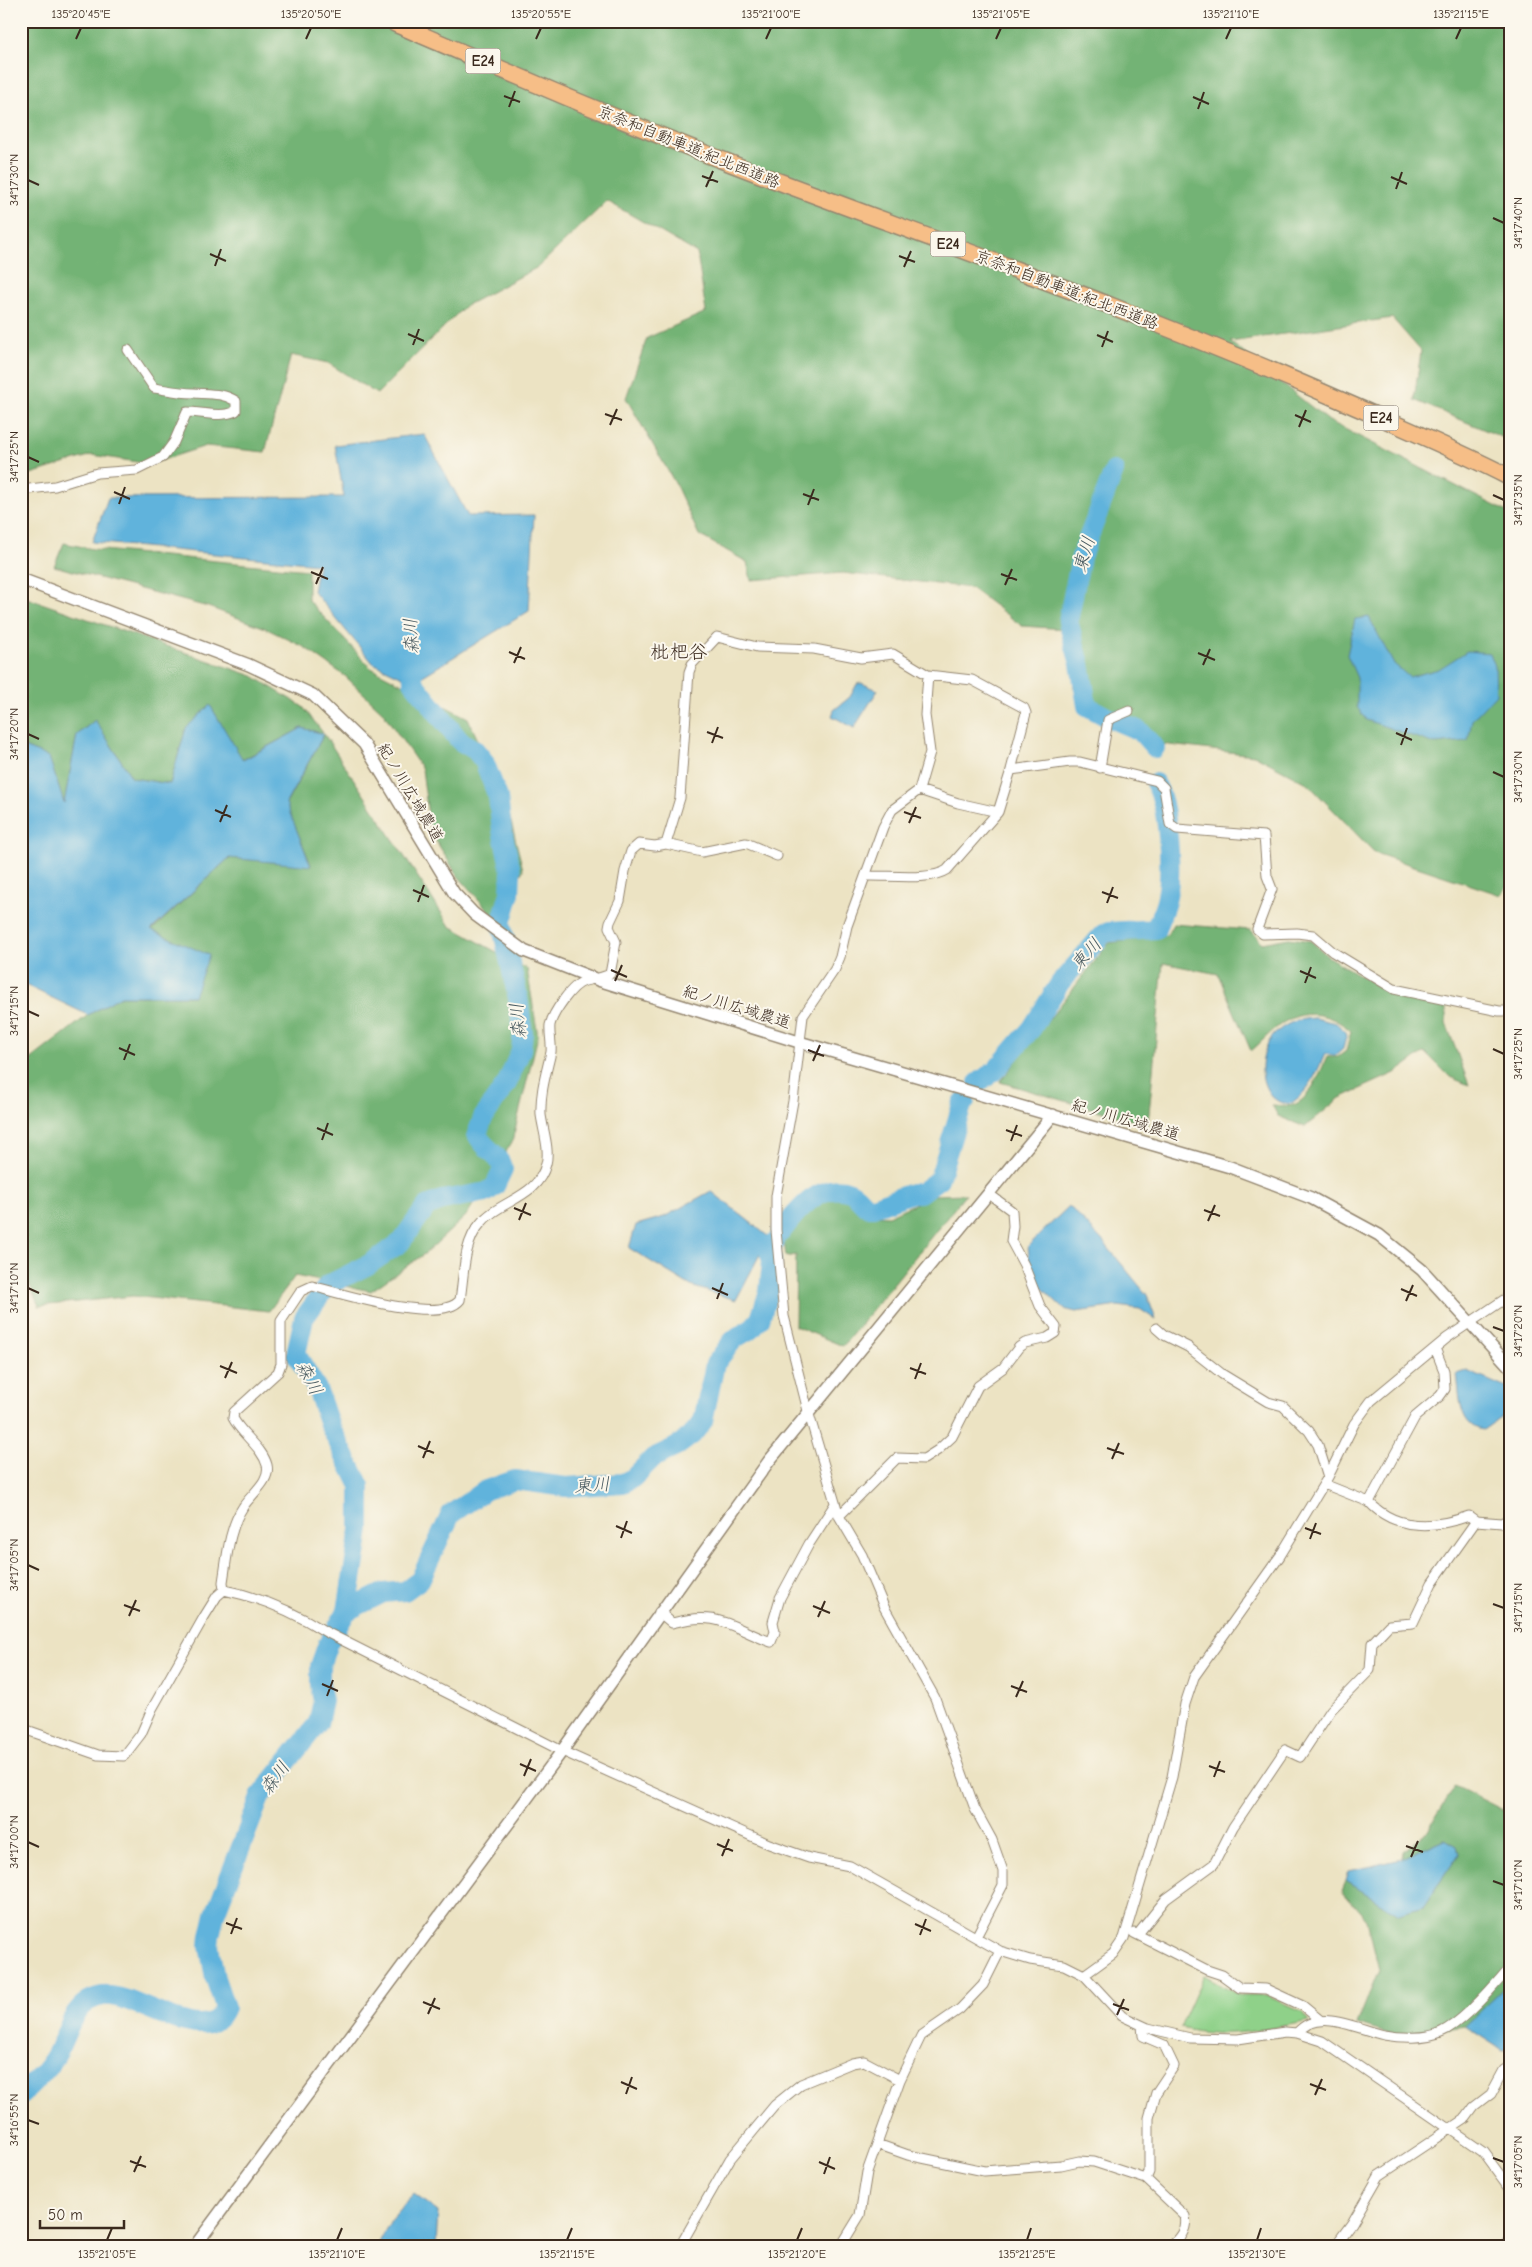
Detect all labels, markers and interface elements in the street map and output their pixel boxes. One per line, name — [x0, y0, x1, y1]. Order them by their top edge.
text: 135°20'45"E — [51, 7, 111, 21]
text: 135°20'50"E — [281, 7, 341, 21]
text: 135°20'55"E — [511, 7, 571, 21]
text: 135°21'00"E — [742, 7, 800, 21]
text: 135°21'05"E — [972, 7, 1030, 21]
text: 135°21'10"E — [1203, 7, 1259, 21]
text: 135°21'15"E — [1433, 7, 1489, 21]
road number: E24 — [466, 48, 500, 74]
street label: 京奈和自動車道;紀北西道路 — [595, 102, 782, 192]
text: 34°17'30"N — [7, 154, 21, 206]
text: 34°17'40"N — [1511, 197, 1525, 249]
road number: E24 — [930, 232, 966, 256]
street label: 京奈和自動車道;紀北西道路 — [972, 247, 1161, 333]
road number: E24 — [1364, 406, 1398, 430]
text: 34°17'25"N — [7, 431, 21, 483]
text: 34°17'35"N — [1511, 474, 1525, 526]
water label: 東川 — [1069, 534, 1100, 574]
water label: 森川 — [400, 617, 423, 654]
district label: 枇杷谷 — [650, 641, 708, 663]
text: 34°17'20"N — [7, 708, 21, 760]
street label: 紀ノ川広域農道 — [374, 740, 447, 845]
text: 34°17'30"N — [1511, 751, 1525, 803]
water label: 東川 — [1067, 934, 1106, 975]
street label: 紀ノ川広域農道 — [681, 982, 793, 1032]
text: 34°17'15"N — [7, 986, 21, 1036]
water label: 森川 — [506, 1002, 531, 1040]
text: 34°17'25"N — [1511, 1028, 1525, 1080]
street label: 紀ノ川広域農道 — [1069, 1096, 1182, 1144]
text: 34°17'10"N — [7, 1263, 21, 1313]
text: 34°17'20"N — [1511, 1305, 1525, 1357]
water label: 森川 — [291, 1357, 326, 1399]
water label: 東川 — [573, 1474, 611, 1497]
text: 34°17'05"N — [7, 1539, 21, 1591]
text: 34°17'15"N — [1511, 1583, 1525, 1633]
water label: 森川 — [256, 1758, 294, 1799]
text: 34°17'00"N — [7, 1815, 21, 1869]
text: 34°17'10"N — [1511, 1860, 1525, 1910]
text: 34°16'55"N — [7, 2094, 21, 2146]
text: 34°17'05"N — [1511, 2136, 1525, 2188]
scale bar — [40, 2197, 124, 2229]
text: 50 m — [48, 2206, 83, 2224]
text: 135°21'05"E — [78, 2247, 136, 2261]
text: 135°21'10"E — [309, 2247, 365, 2261]
text: 135°21'15"E — [539, 2247, 595, 2261]
text: 135°21'20"E — [768, 2247, 826, 2261]
text: 135°21'25"E — [999, 2247, 1056, 2261]
text: 135°21'30"E — [1228, 2247, 1286, 2261]

